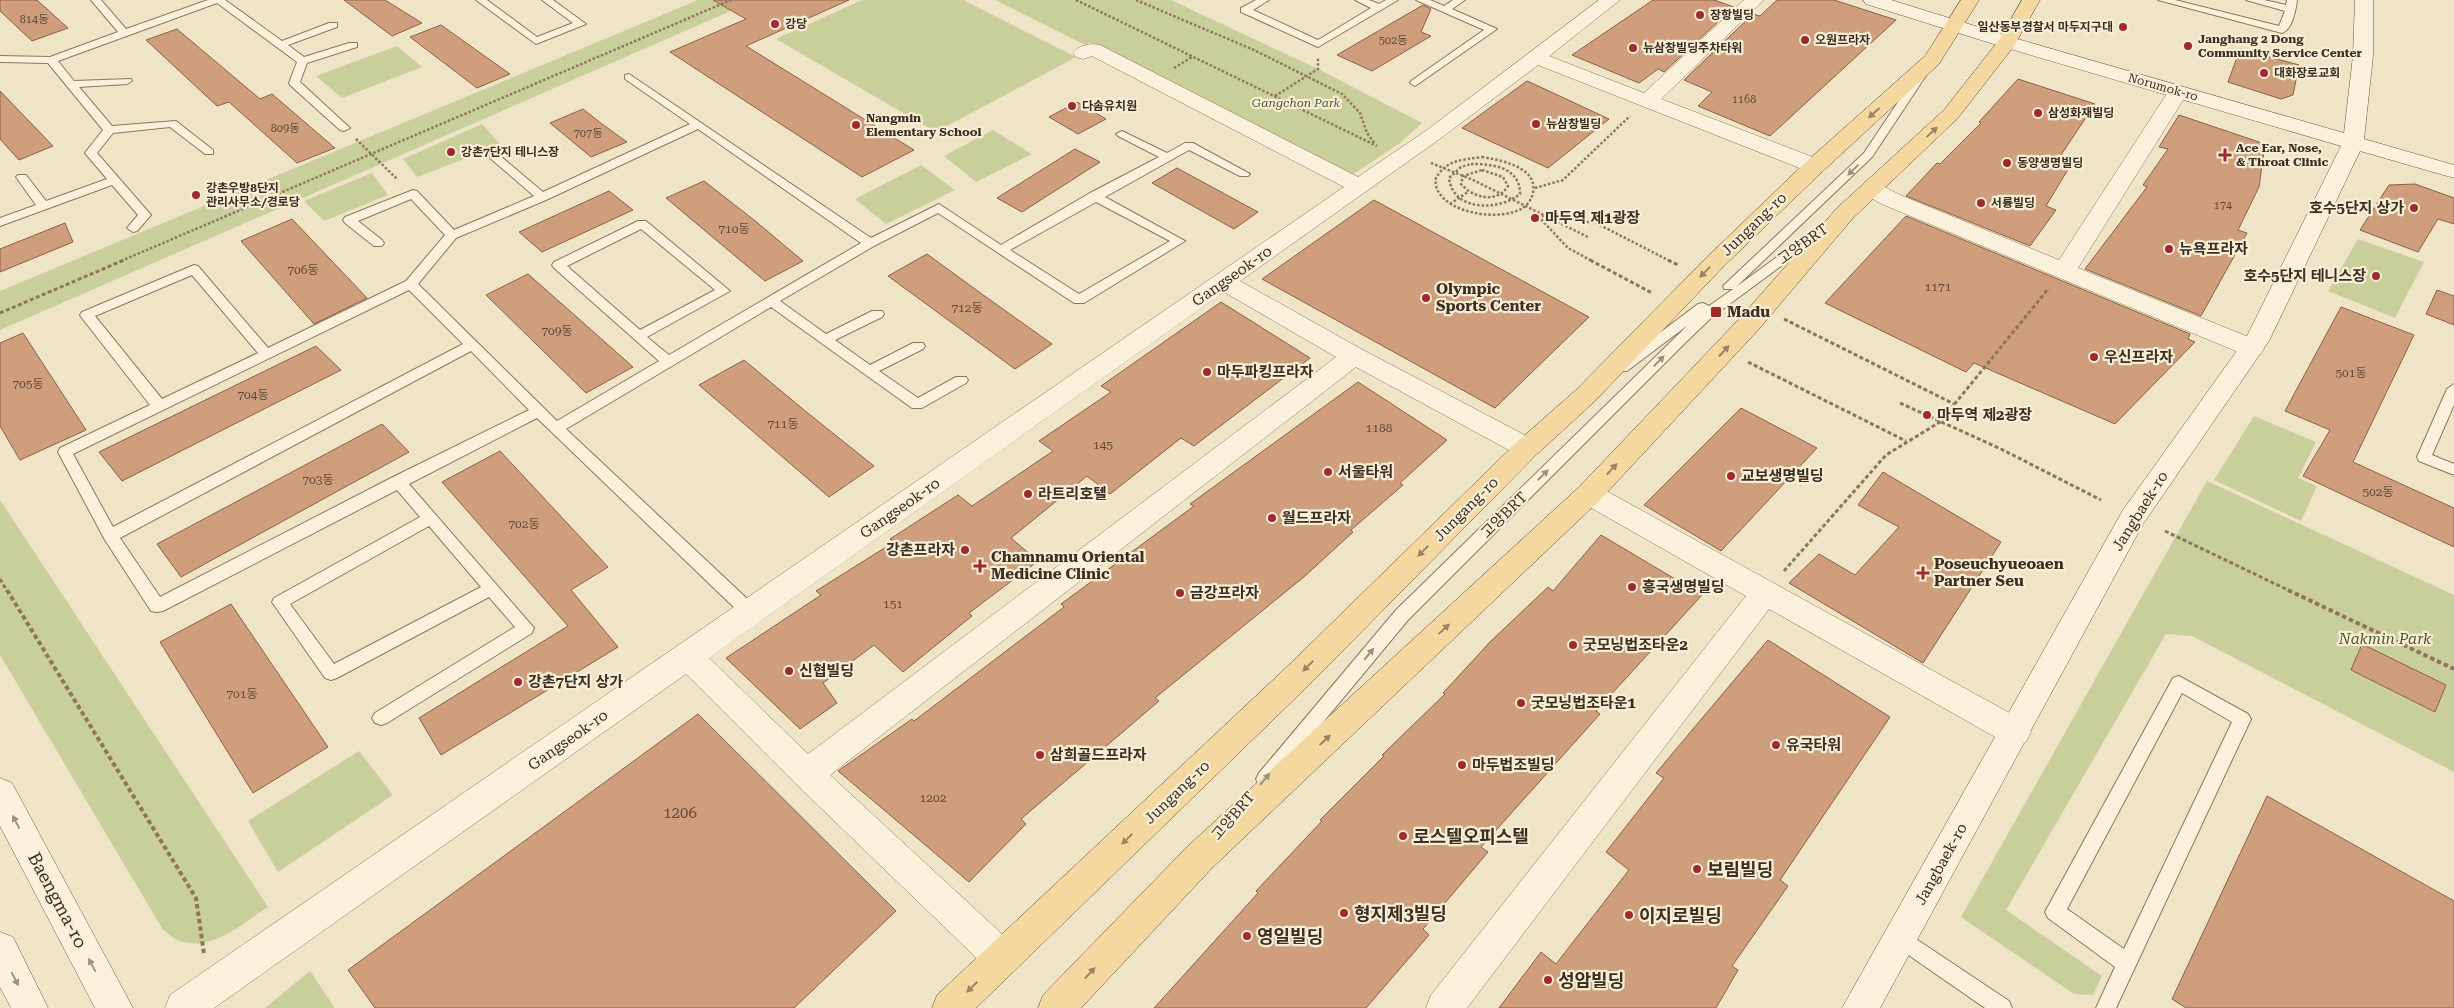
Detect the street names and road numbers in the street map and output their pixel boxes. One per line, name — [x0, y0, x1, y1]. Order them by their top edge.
street label: Norumok-ro — [2126, 70, 2200, 104]
street label: Jungang-ro — [1718, 188, 1790, 260]
street label: 고양BRT — [1774, 220, 1832, 268]
street label: Gangseok-ro — [1189, 242, 1275, 310]
street label: Jangbaek-ro — [2108, 468, 2172, 554]
street label: Jungang-ro — [1430, 473, 1502, 545]
street label: Gangseok-ro — [857, 474, 943, 542]
street label: 고양BRT — [1477, 488, 1531, 542]
street label: Gangseok-ro — [525, 706, 611, 774]
street label: Jungang-ro — [1141, 756, 1213, 828]
street label: 고양BRT — [1208, 788, 1258, 844]
street label: Jangbaek-ro — [1911, 820, 1971, 908]
street label: Baengma-ro — [24, 848, 92, 952]

